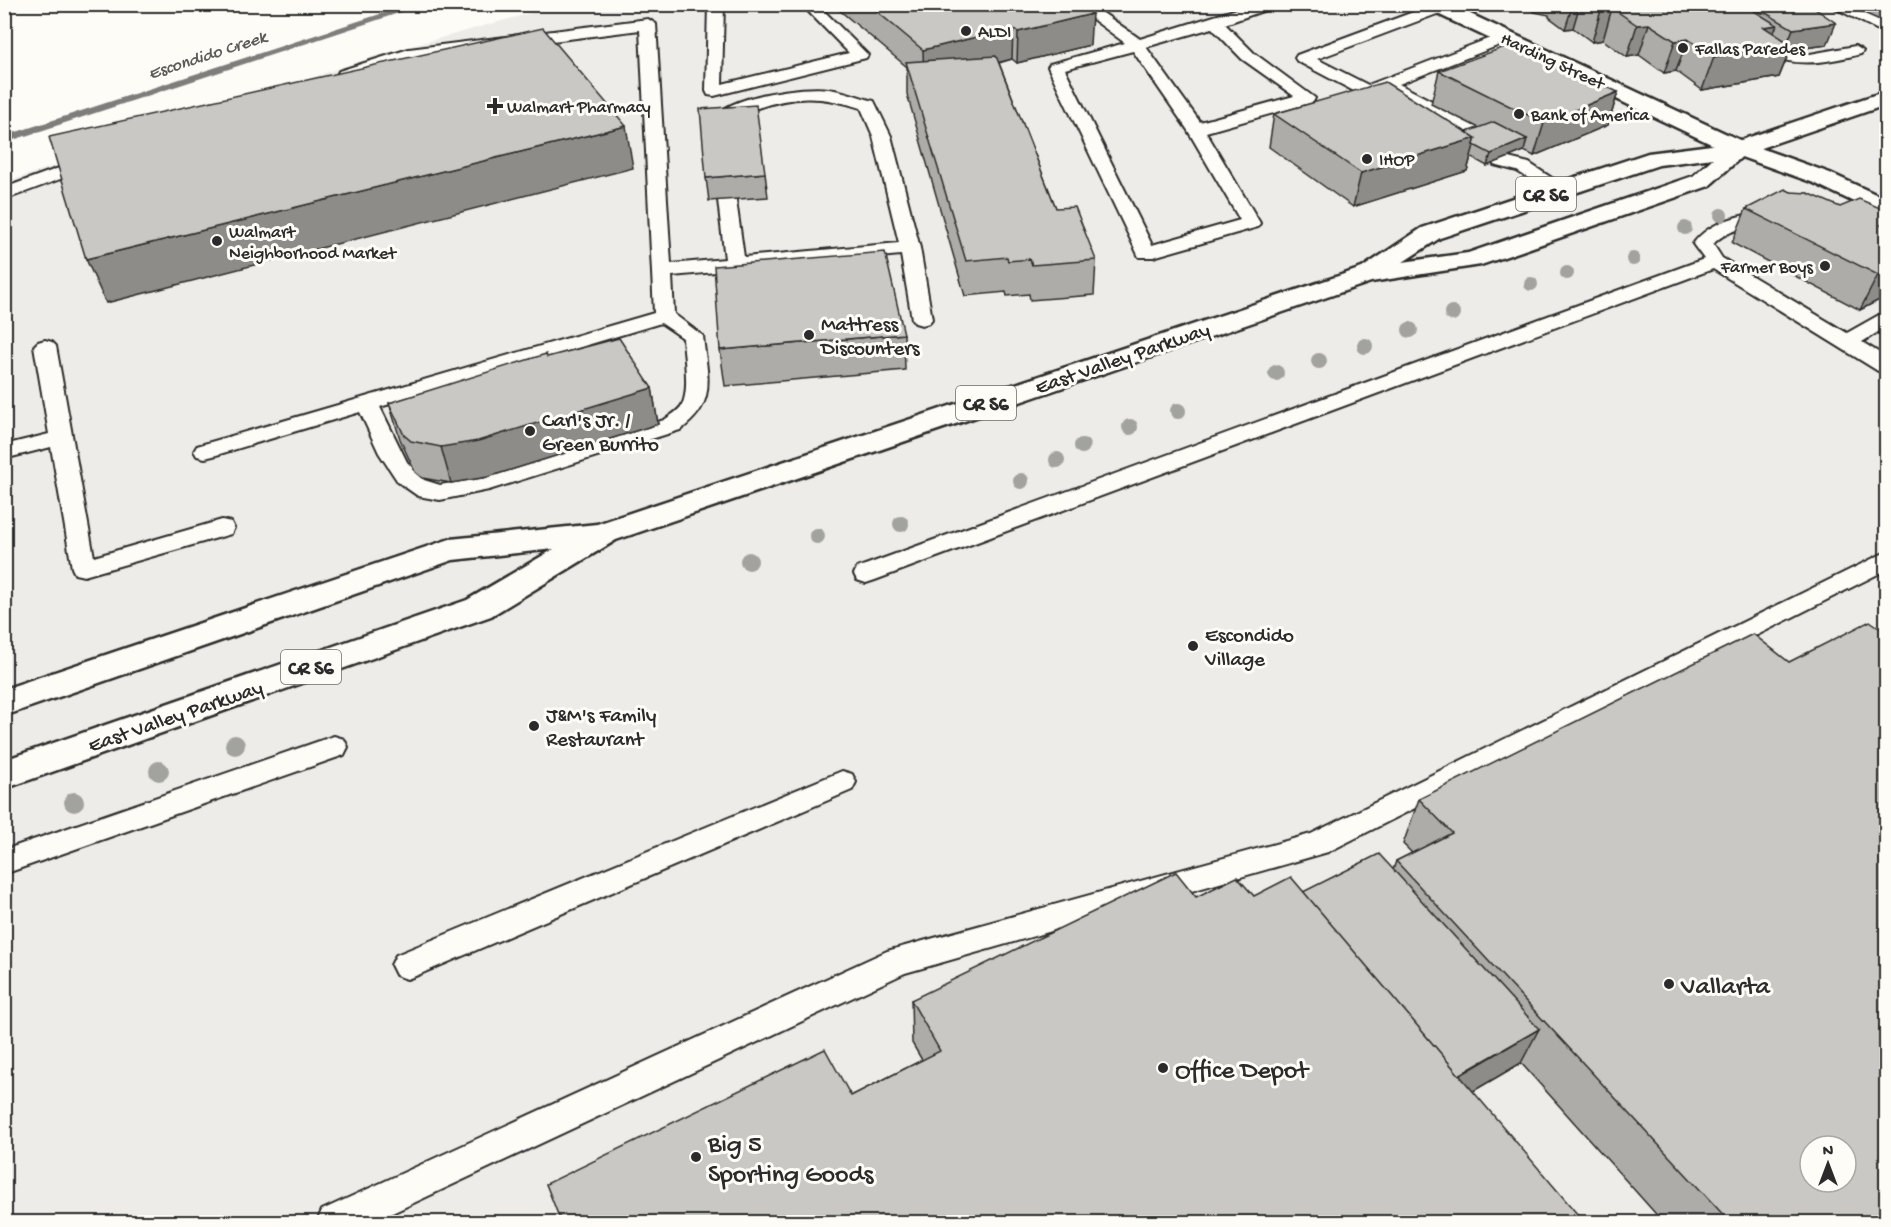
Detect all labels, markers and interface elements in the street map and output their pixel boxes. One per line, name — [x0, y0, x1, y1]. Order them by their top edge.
place label: ALDI — [978, 23, 1011, 44]
marker: ALDI — [959, 24, 973, 38]
water label: Escondido Creek — [146, 27, 271, 85]
street label: Harding Street — [1497, 29, 1609, 96]
place label: Fallas Paredes — [1694, 40, 1806, 61]
marker: Fallas Paredes — [1676, 41, 1690, 55]
place label: Walmart Pharmacy — [507, 98, 651, 119]
marker: Walmart Pharmacy — [488, 99, 502, 113]
place label: Bank of America — [1530, 106, 1650, 127]
marker: Bank of America — [1512, 107, 1526, 121]
place label: IHOP — [1379, 151, 1415, 172]
marker: IHOP — [1360, 152, 1374, 166]
road number: CR S6 — [1516, 177, 1576, 211]
place label: Walmart Neighborhood Market — [229, 223, 397, 265]
marker: Walmart Neighborhood Market — [210, 234, 224, 248]
place label: Farmer Boys — [1720, 258, 1814, 279]
marker: Farmer Boys — [1818, 259, 1832, 273]
place label: Mattress Discounters — [819, 314, 921, 363]
street label: East Valley Parkway — [1033, 319, 1214, 402]
marker: Mattress Discounters — [802, 328, 816, 342]
road number: CR S6 — [956, 386, 1016, 420]
place label: Carl's Jr. / Green Burrito — [542, 410, 659, 459]
marker: Carl's Jr. / Green Burrito — [523, 424, 537, 438]
place label: Escondido Village — [1204, 625, 1294, 674]
marker: Escondido Village — [1186, 639, 1200, 653]
road number: CR S6 — [281, 650, 341, 684]
street label: East Valley Parkway — [86, 677, 267, 760]
place label: J&M's Family Restaurant — [546, 705, 656, 754]
marker: J&M's Family Restaurant — [527, 719, 541, 733]
place label: Vallarta — [1680, 973, 1772, 1004]
marker: Vallarta — [1662, 977, 1676, 991]
place label: Office Depot — [1175, 1057, 1310, 1088]
marker: Office Depot — [1156, 1061, 1170, 1075]
place label: Big 5 Sporting Goods — [707, 1131, 875, 1192]
north arrow — [1798, 1134, 1858, 1194]
text: N — [1823, 1143, 1834, 1162]
marker: Big 5 Sporting Goods — [689, 1150, 703, 1164]

